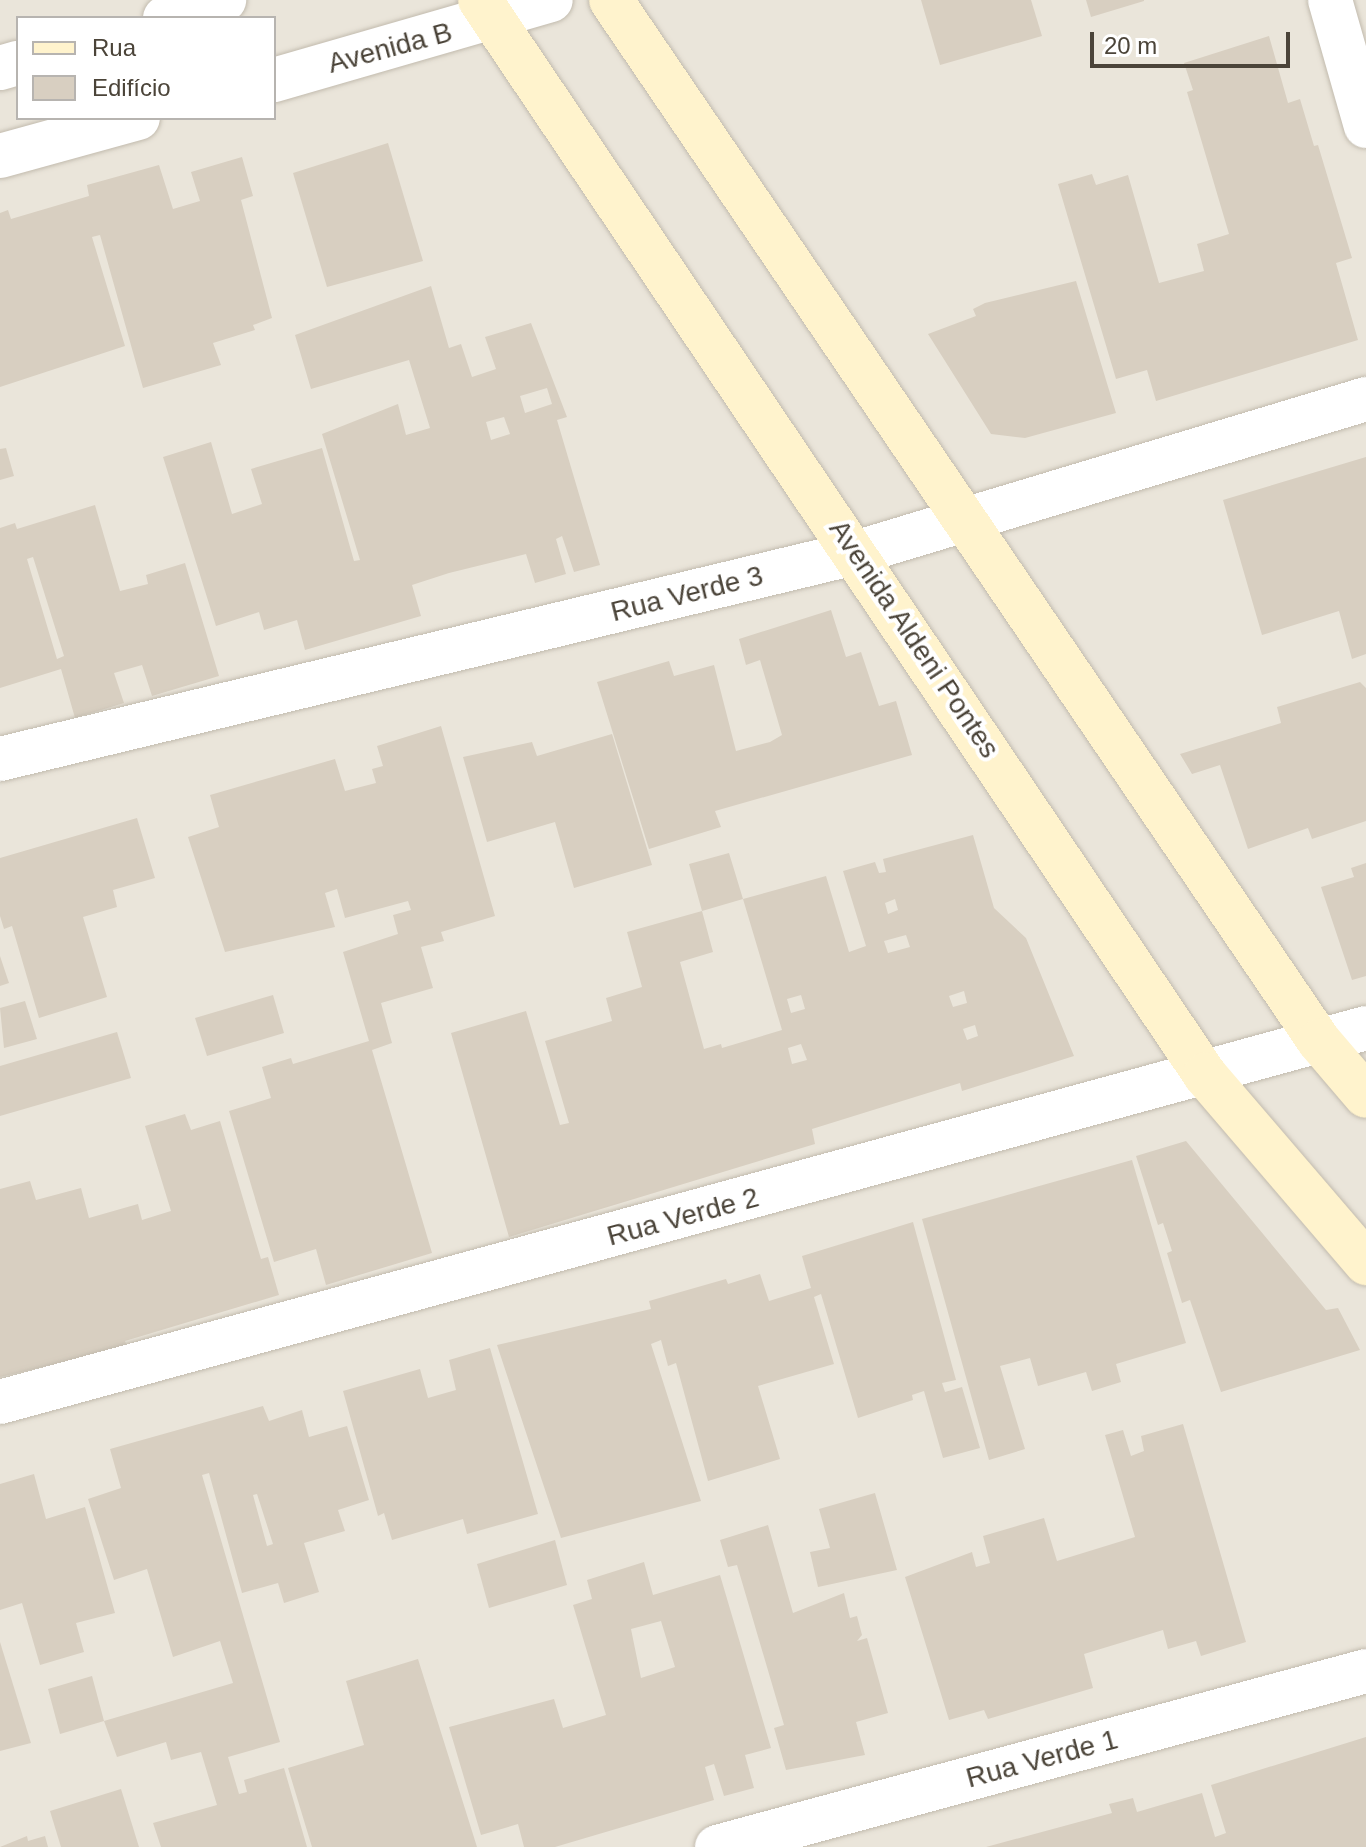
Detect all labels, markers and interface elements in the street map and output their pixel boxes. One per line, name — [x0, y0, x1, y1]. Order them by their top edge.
street label: Avenida B — [324, 15, 456, 81]
legend — [16, 16, 276, 120]
scale bar — [1094, 16, 1294, 66]
text: 20 m — [1104, 32, 1157, 59]
text: Rua — [92, 34, 136, 61]
text: Edifício — [92, 74, 171, 101]
street label: Avenida Aldeni Pontes — [821, 513, 1007, 765]
street label: Rua Verde 3 — [607, 559, 767, 629]
street label: Rua Verde 2 — [603, 1181, 763, 1253]
street label: Rua Verde 1 — [962, 1723, 1122, 1795]

